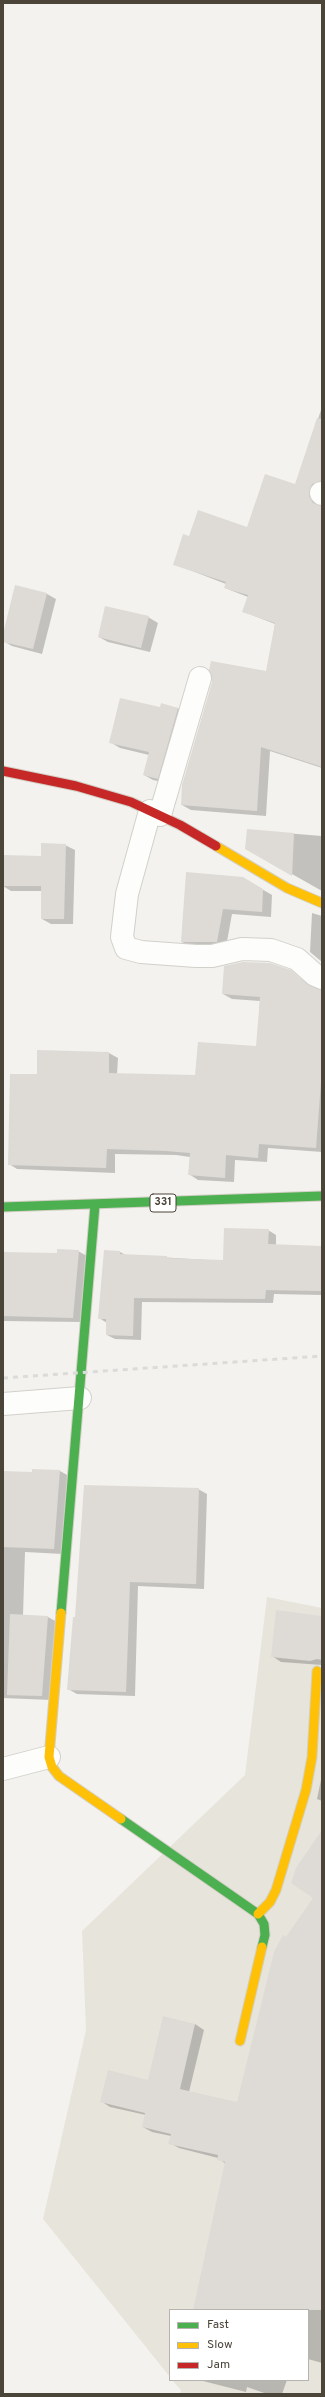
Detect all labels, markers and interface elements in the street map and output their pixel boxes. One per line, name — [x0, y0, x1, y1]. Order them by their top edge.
road number: 331 — [150, 1194, 176, 1212]
legend — [169, 2309, 309, 2381]
text: Fast — [207, 2317, 229, 2333]
text: Slow — [207, 2337, 233, 2353]
text: Jam — [207, 2357, 230, 2373]

